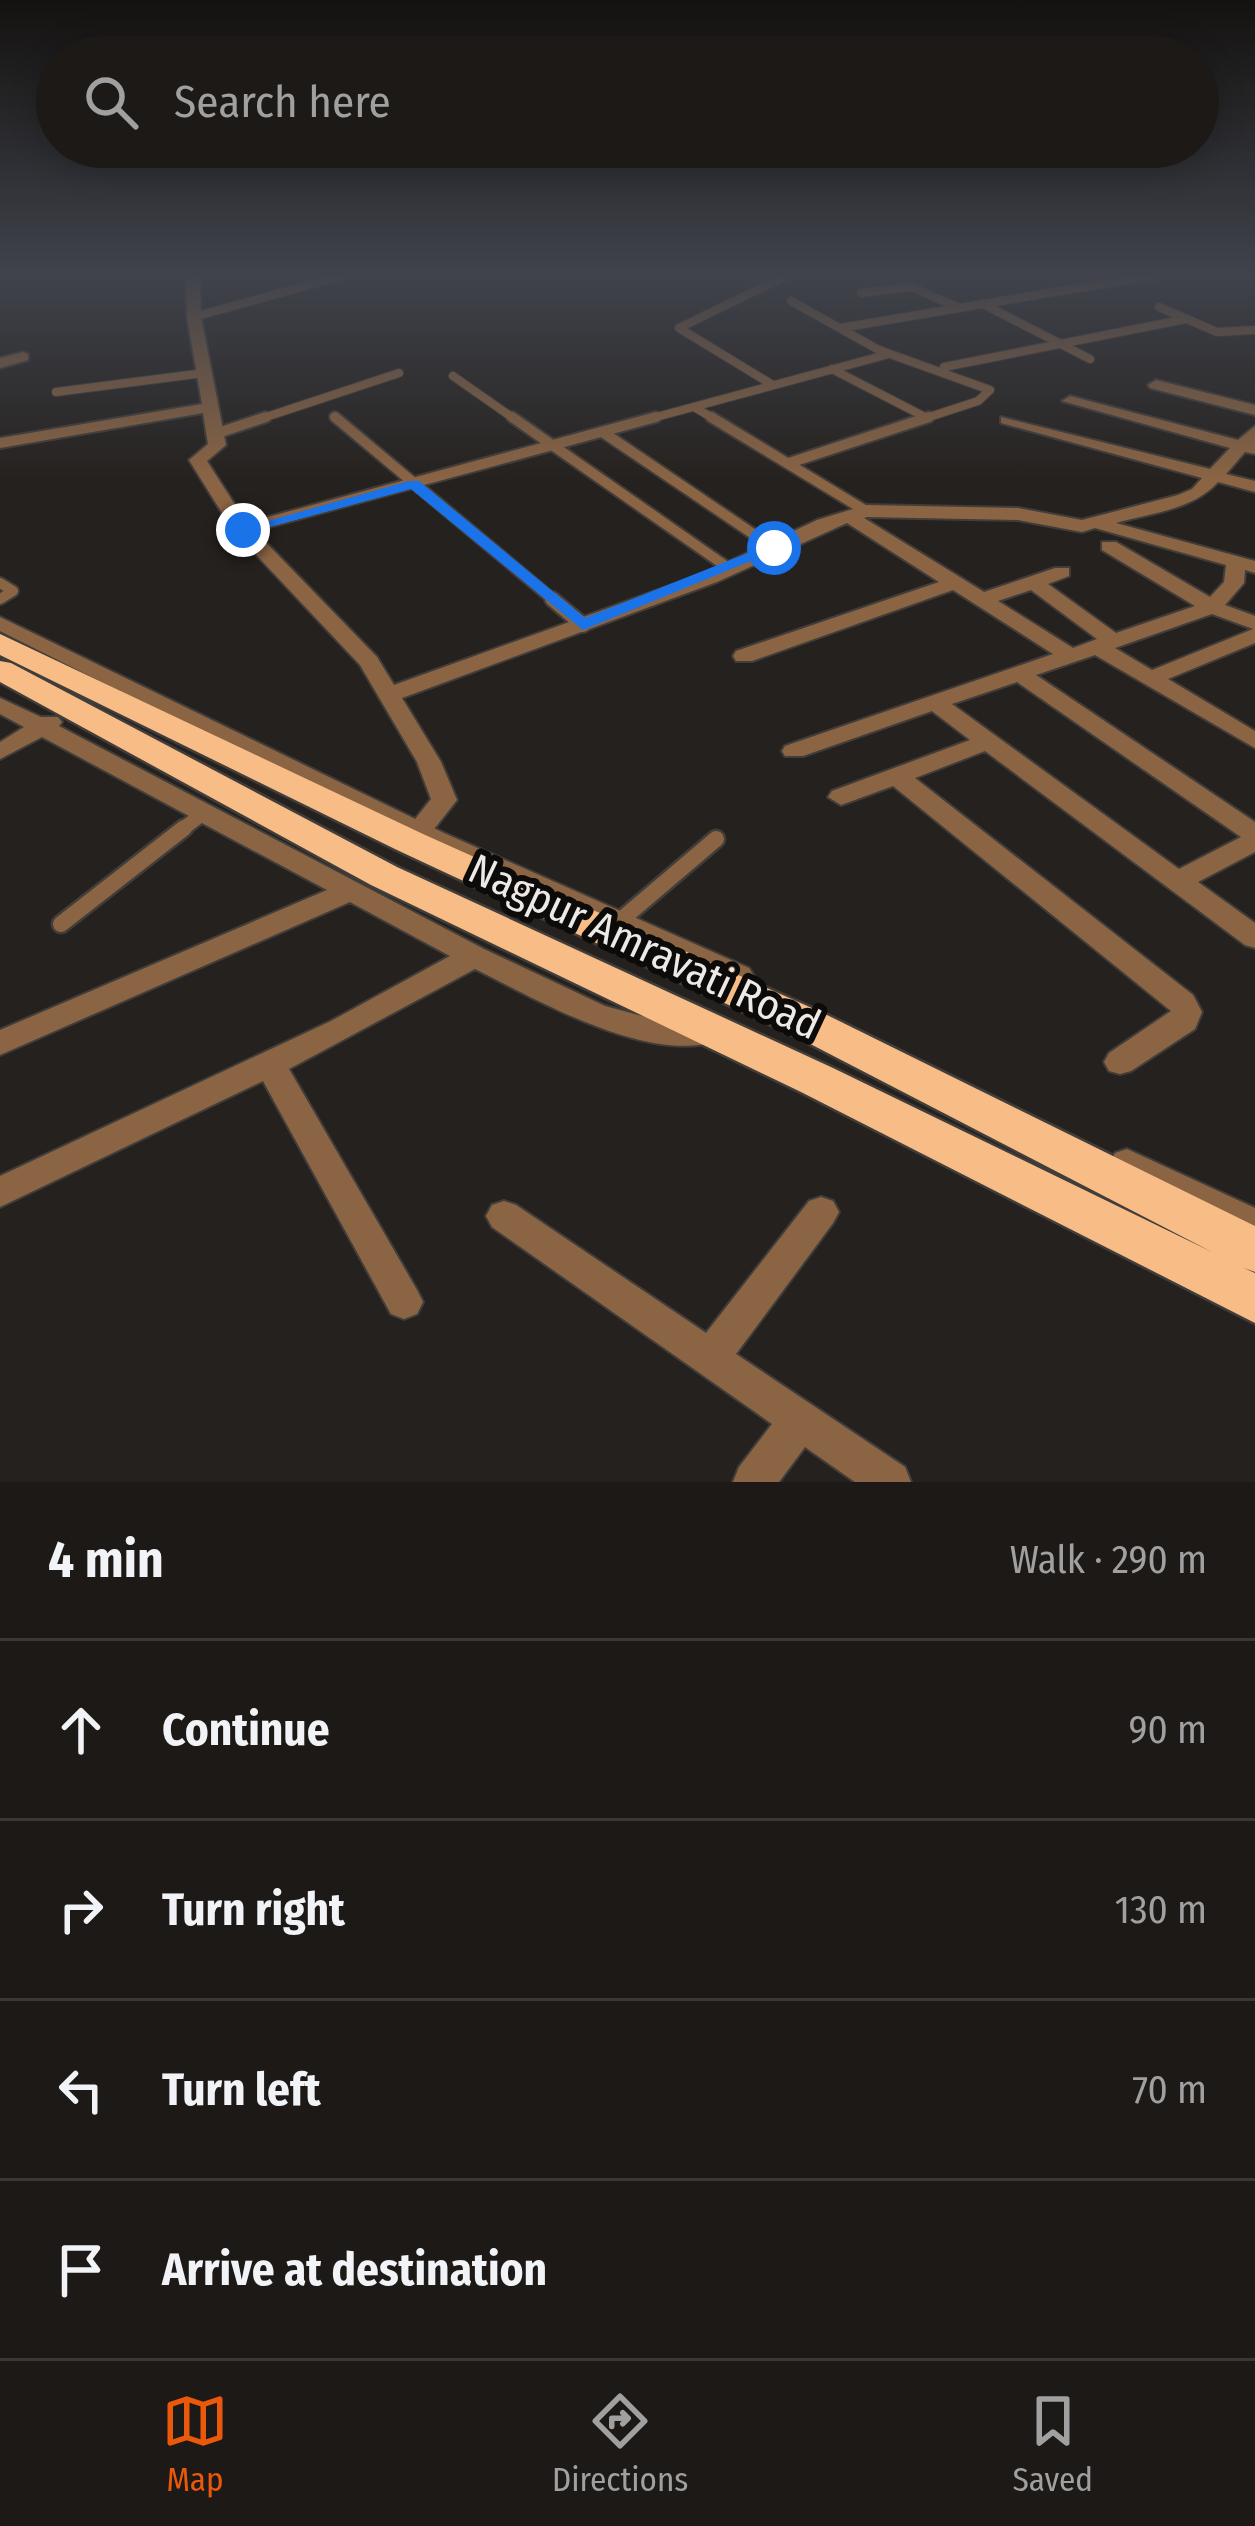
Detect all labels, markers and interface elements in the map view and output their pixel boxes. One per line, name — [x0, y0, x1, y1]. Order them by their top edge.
search box — [36, 36, 1219, 168]
icon: search — [78, 69, 144, 135]
text: Search here — [174, 75, 391, 129]
route end — [216, 503, 270, 557]
route start — [747, 521, 801, 575]
street label: Nagpur Amravati Road — [461, 844, 828, 1050]
text: 4 min — [48, 1529, 164, 1591]
text: Walk · 290 m — [1010, 1537, 1207, 1583]
icon: ahead — [48, 1697, 114, 1763]
text: Continue — [162, 1703, 330, 1757]
text: 90 m — [1129, 1707, 1207, 1753]
icon: right — [48, 1877, 114, 1943]
text: Turn right — [162, 1883, 345, 1937]
text: 130 m — [1115, 1887, 1207, 1933]
icon: left — [48, 2057, 114, 2123]
text: Turn left — [162, 2063, 321, 2117]
text: 70 m — [1132, 2067, 1207, 2113]
icon: arrive — [48, 2237, 114, 2303]
text: Arrive at destination — [162, 2243, 547, 2297]
tab: Map — [162, 2388, 228, 2500]
tab: Directions — [552, 2388, 688, 2500]
tab: Saved — [1012, 2388, 1093, 2500]

